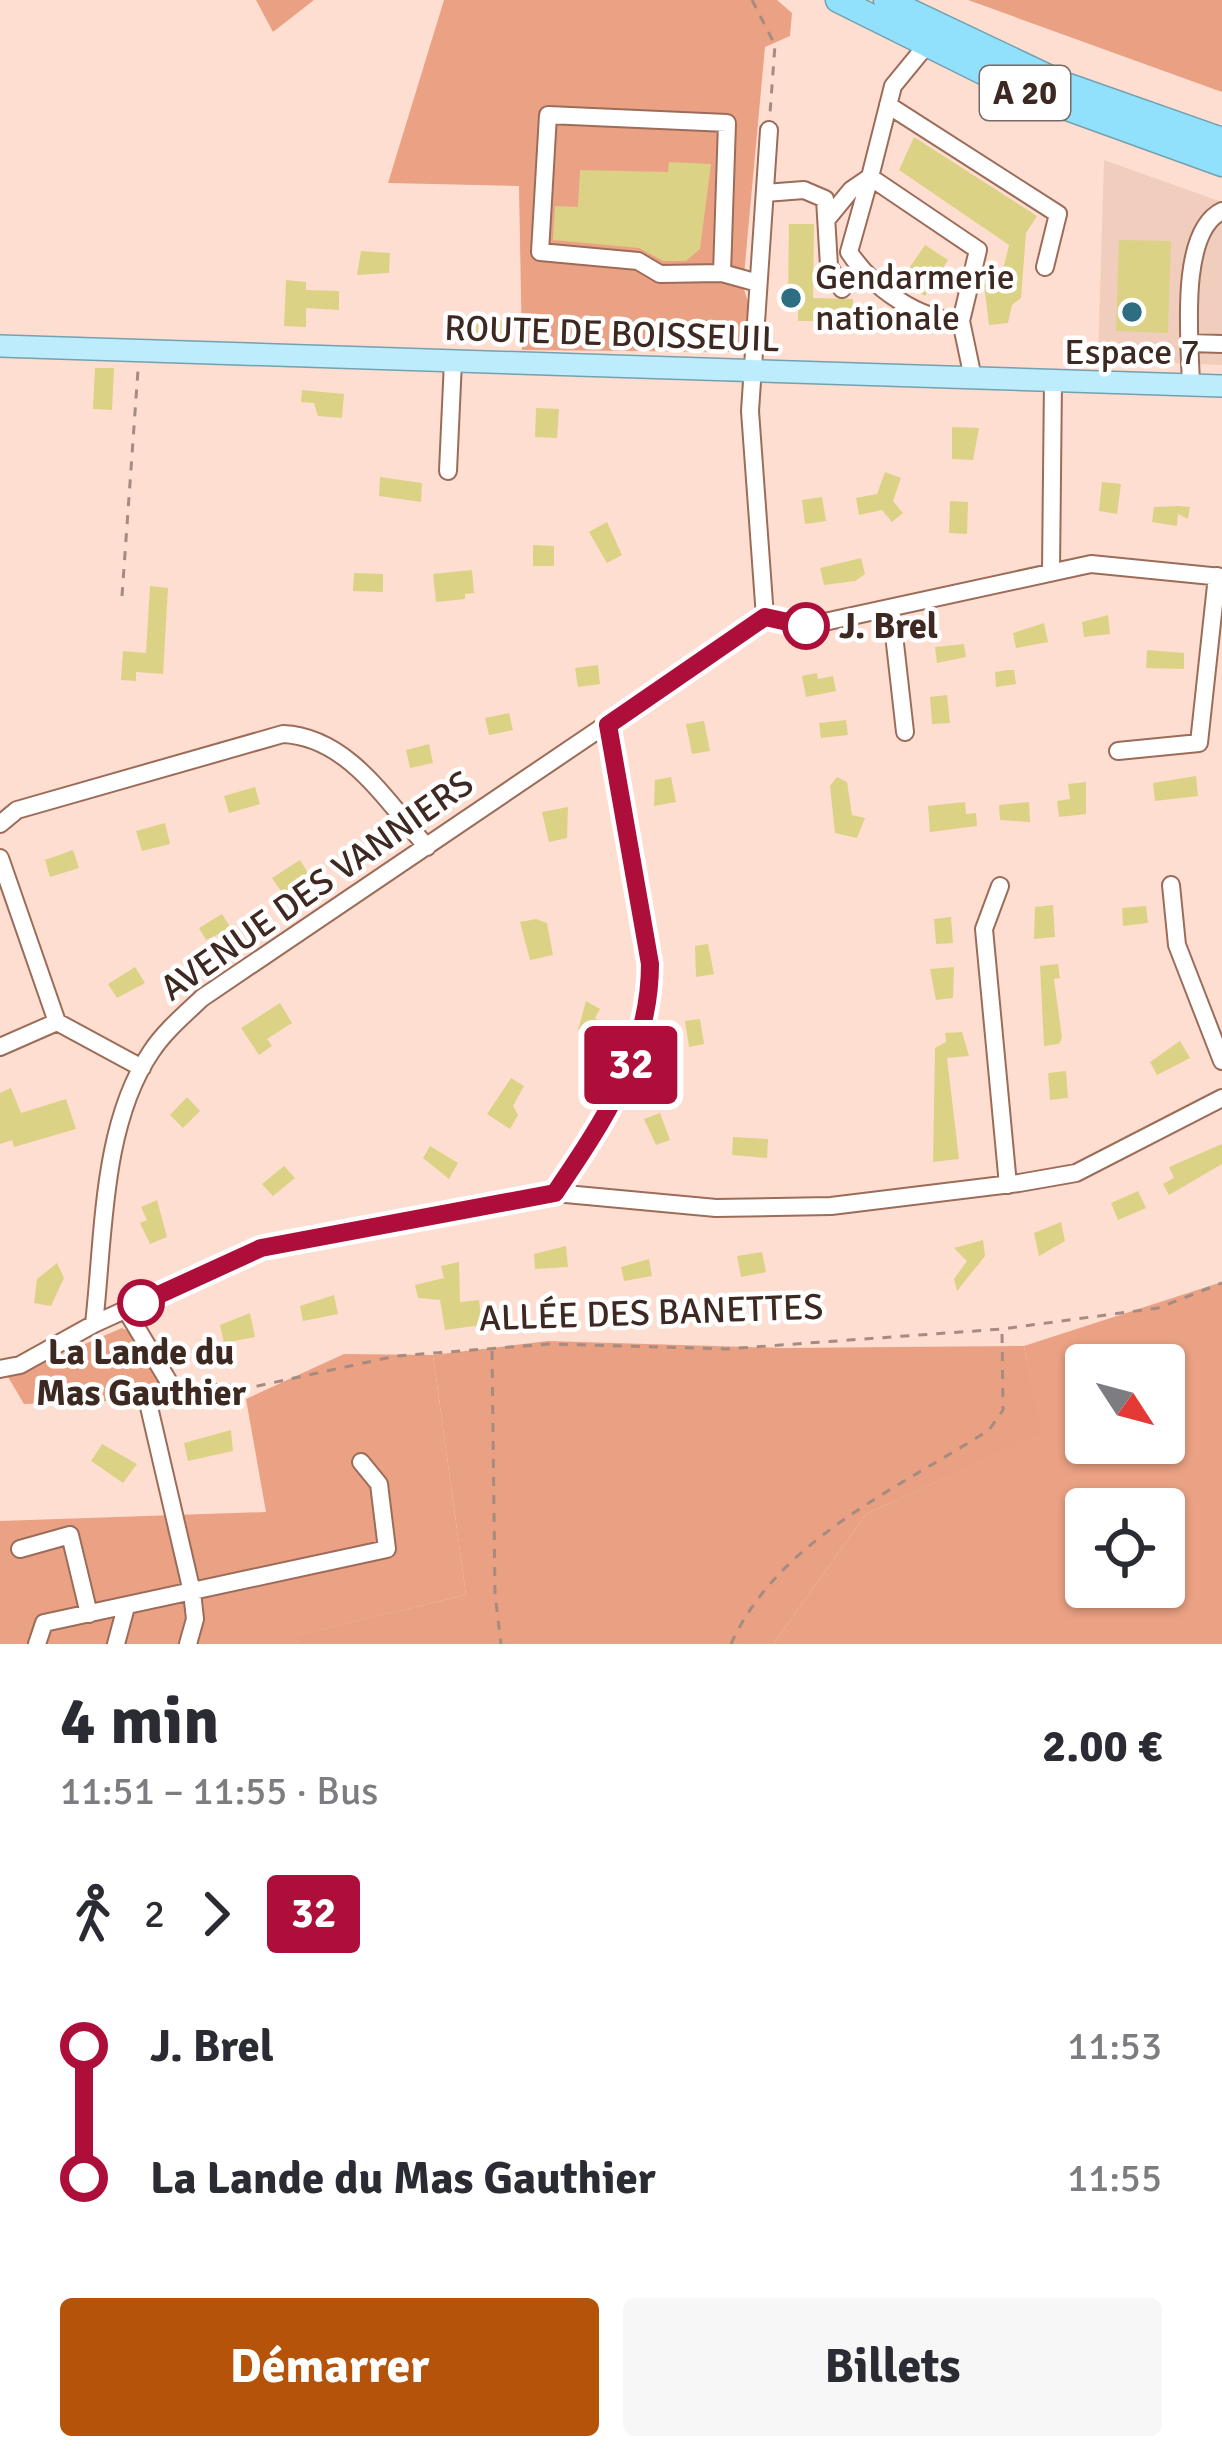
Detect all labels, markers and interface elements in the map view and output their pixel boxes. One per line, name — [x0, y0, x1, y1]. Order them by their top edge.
road number: A 20 — [980, 66, 1070, 120]
place label: Gendarmerie nationale — [815, 255, 1015, 341]
marker: Gendarmerie nationale — [778, 285, 804, 311]
marker: Espace 7 — [1119, 299, 1145, 325]
street label: ROUTE DE BOISSEUIL — [443, 306, 781, 362]
place label: Espace 7 — [1064, 330, 1200, 375]
marker: J. Brel — [784, 604, 828, 648]
place label: J. Brel — [839, 604, 938, 649]
street label: AVENUE DES VANNIERS — [152, 761, 482, 1011]
line badge: 32 — [577, 1026, 685, 1104]
text: 32 — [608, 1039, 654, 1090]
marker: La Lande du Mas Gauthier — [119, 1281, 163, 1325]
street label: ALLÉE DES BANETTES — [478, 1284, 824, 1342]
place label: La Lande du Mas Gauthier — [36, 1330, 247, 1416]
north arrow — [1065, 1344, 1185, 1464]
map controls — [1065, 1344, 1185, 1608]
button: locate — [1065, 1488, 1185, 1608]
text: 4 min — [60, 1681, 219, 1762]
text: 2.00 € — [1042, 1719, 1162, 1774]
text: 11:51 – 11:55 · Bus — [60, 1767, 378, 1815]
icon: walk — [60, 1881, 126, 1947]
icon: forward — [183, 1881, 249, 1947]
text: 32 — [291, 1888, 336, 1939]
text: 2 — [144, 1890, 165, 1938]
text: J. Brel — [150, 2019, 274, 2074]
text: 11:53 — [1067, 2022, 1162, 2070]
text: La Lande du Mas Gauthier — [150, 2151, 656, 2206]
text: 11:55 — [1067, 2154, 1162, 2202]
button: Démarrer — [60, 2298, 599, 2436]
button: Billets — [623, 2298, 1162, 2436]

